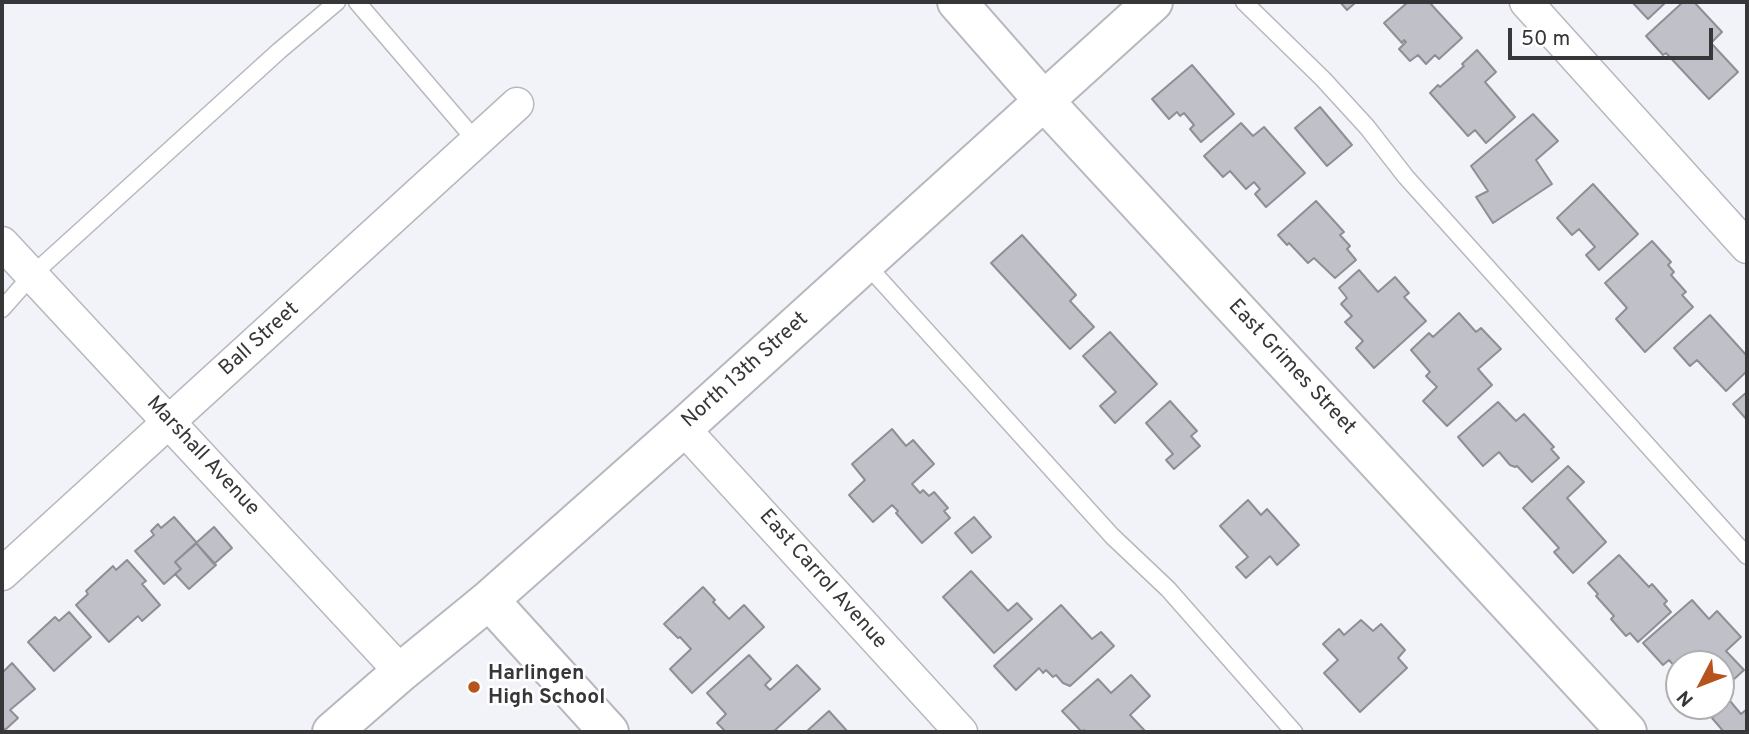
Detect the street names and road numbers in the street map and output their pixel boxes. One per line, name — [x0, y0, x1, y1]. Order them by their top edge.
street label: East Grimes Street — [1222, 295, 1360, 441]
street label: Ball Street — [215, 298, 305, 382]
street label: North 13th Street — [678, 308, 814, 434]
street label: Marshall Avenue — [140, 392, 264, 522]
street label: East Carrol Avenue — [753, 505, 891, 655]

